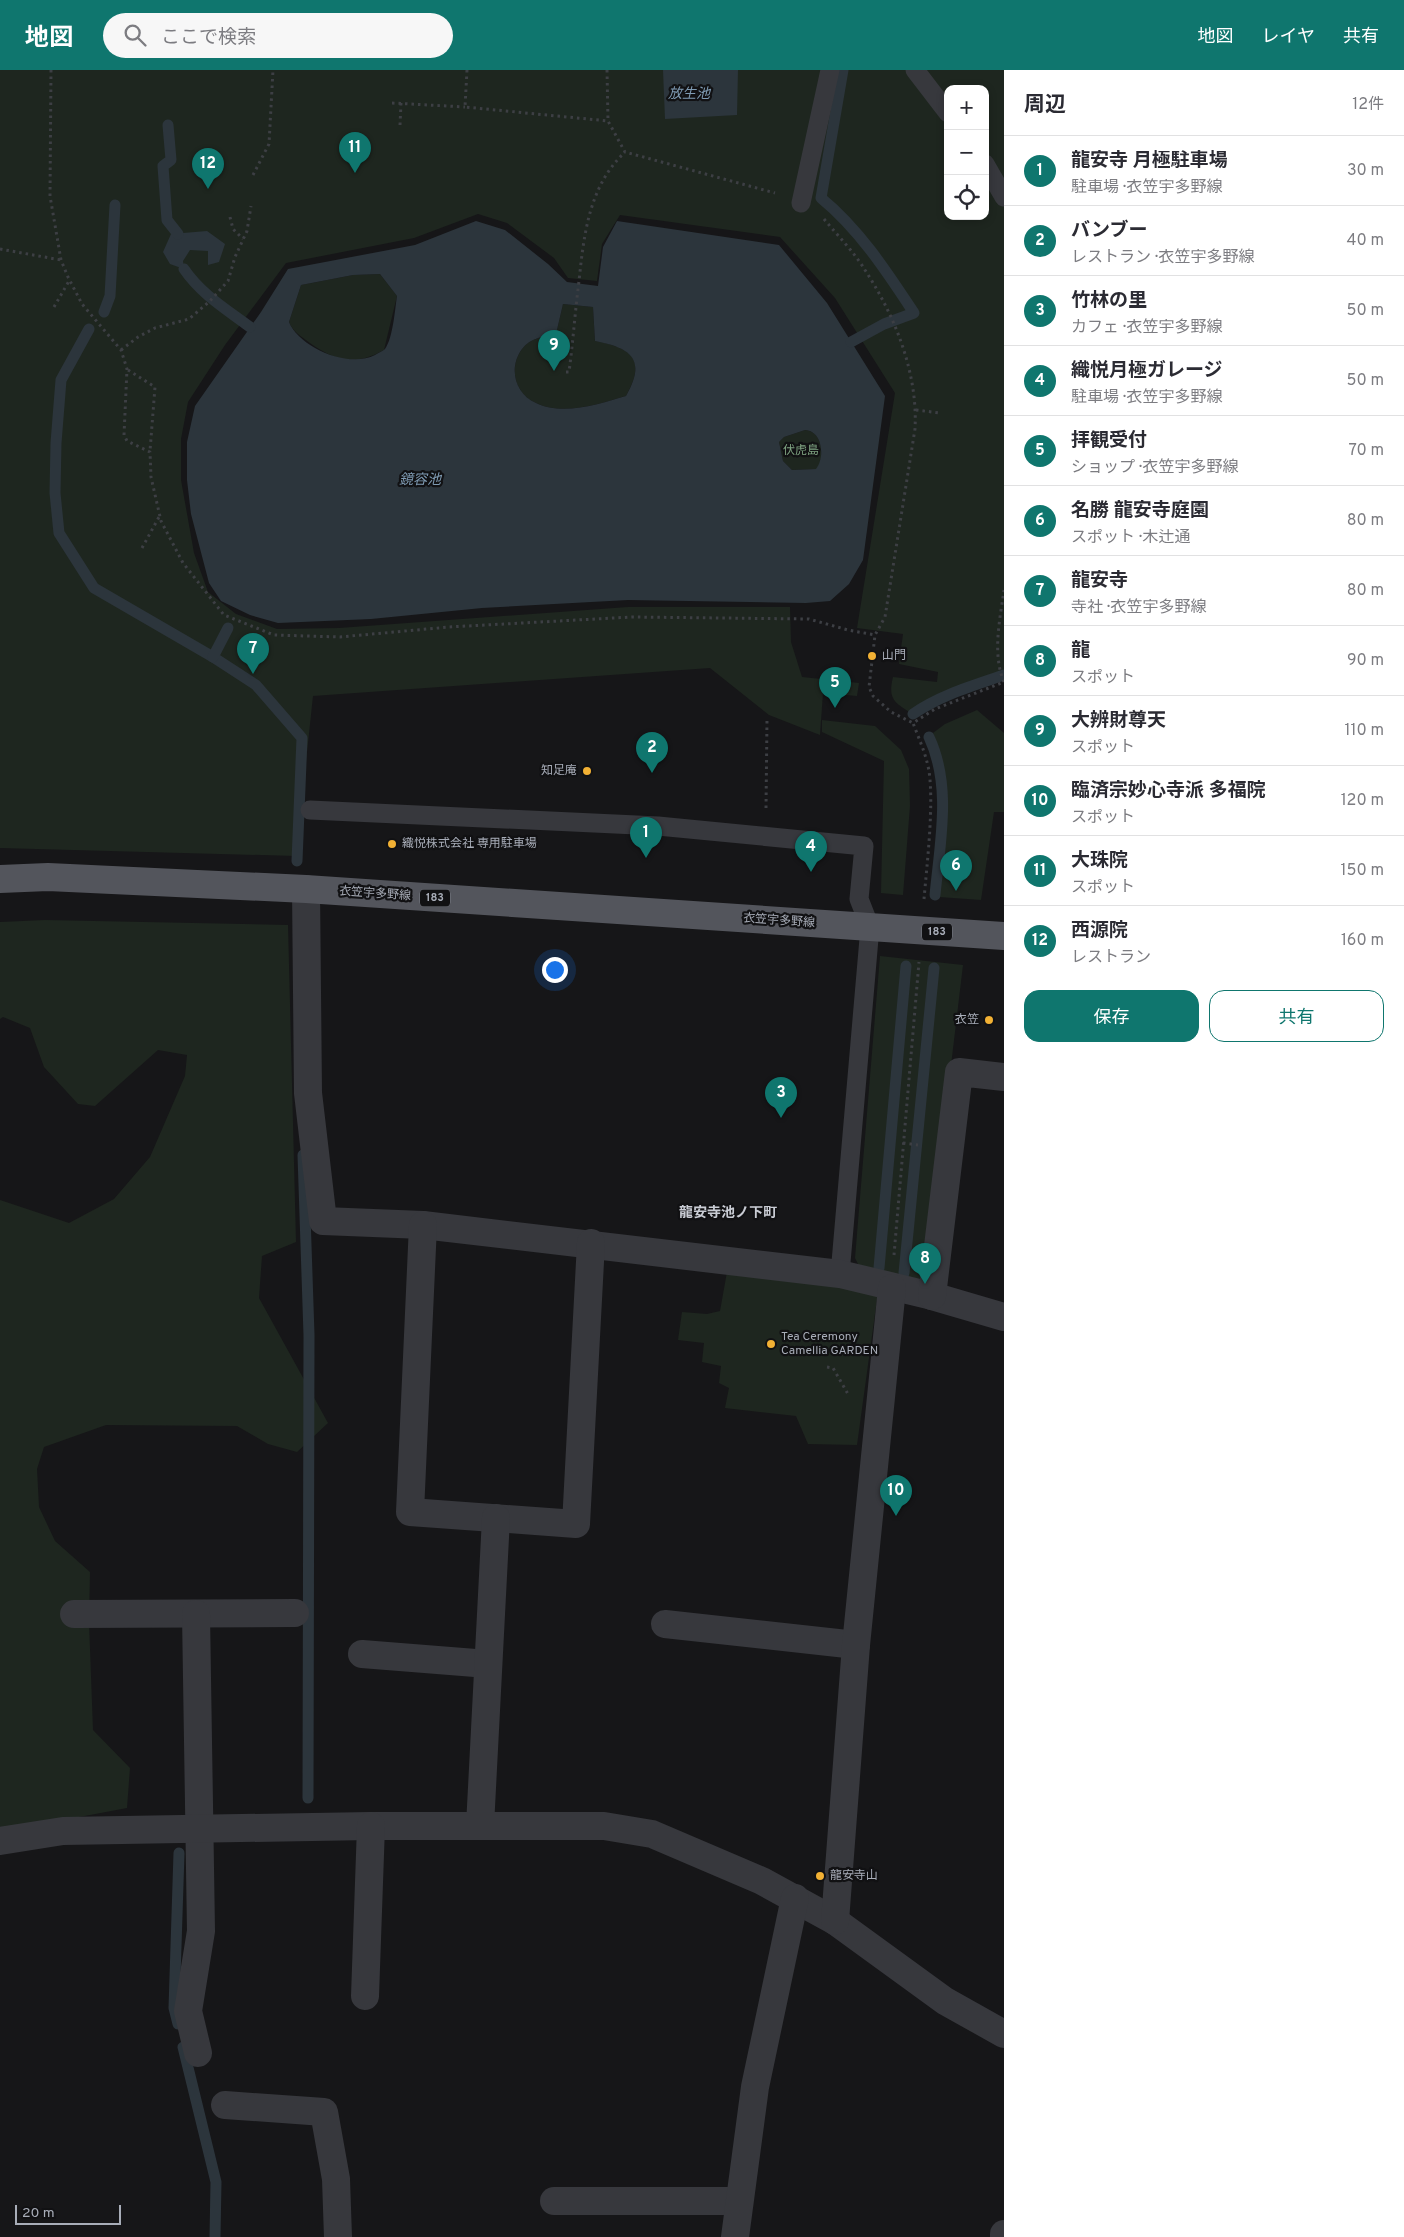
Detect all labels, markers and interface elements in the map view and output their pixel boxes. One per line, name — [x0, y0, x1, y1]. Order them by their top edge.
search box — [103, 13, 453, 58]
icon: search — [121, 21, 149, 49]
text: 地図 — [25, 24, 73, 54]
text: ここで検索 — [161, 26, 256, 50]
text: 地図 — [1198, 26, 1234, 49]
text: レイヤ — [1262, 26, 1315, 49]
text: 共有 — [1343, 26, 1379, 49]
map controls — [944, 85, 989, 220]
button: + — [944, 85, 989, 130]
water label: 放生池 — [668, 86, 712, 103]
text: 周辺 — [1024, 92, 1066, 119]
text: 12件 — [1352, 95, 1384, 115]
button: − — [944, 130, 989, 175]
pin: 11 — [339, 132, 371, 173]
pin: 12 — [192, 148, 224, 189]
text: 龍安寺 月極駐車場 — [1071, 149, 1228, 173]
text: 1 — [1037, 161, 1043, 181]
text: 30 m — [1347, 161, 1384, 181]
button: locate — [944, 175, 989, 220]
text: 駐車場 · 衣笠宇多野線 — [1071, 178, 1223, 198]
text: バンブー — [1071, 219, 1147, 243]
text: 2 — [1035, 231, 1045, 251]
text: 40 m — [1346, 231, 1384, 251]
text: レストラン · 衣笠宇多野線 — [1071, 248, 1255, 268]
text: 竹林の里 — [1071, 289, 1147, 313]
text: 3 — [1035, 301, 1045, 321]
text: 50 m — [1347, 301, 1384, 321]
text: カフェ · 衣笠宇多野線 — [1071, 318, 1223, 338]
pin: 9 — [538, 330, 570, 371]
text: 織悦月極ガレージ — [1071, 359, 1223, 383]
text: 4 — [1035, 371, 1045, 391]
text: 50 m — [1347, 371, 1384, 391]
text: 駐車場 · 衣笠宇多野線 — [1071, 388, 1223, 408]
text: 拝観受付 — [1071, 429, 1147, 453]
text: 5 — [1035, 441, 1045, 461]
text: 70 m — [1349, 441, 1384, 461]
park label: 伏虎島 — [783, 443, 819, 459]
text: ショップ · 衣笠宇多野線 — [1071, 458, 1239, 478]
water label: 鏡容池 — [399, 472, 443, 489]
text: 名勝 龍安寺庭園 — [1071, 499, 1209, 523]
text: 6 — [1035, 511, 1045, 531]
text: 80 m — [1347, 511, 1384, 531]
text: スポット · 木辻通 — [1071, 528, 1191, 548]
text: 龍安寺 — [1071, 569, 1128, 593]
text: 7 — [1036, 581, 1044, 601]
text: 80 m — [1347, 581, 1384, 601]
text: 寺社 · 衣笠宇多野線 — [1071, 598, 1207, 618]
pin: 7 — [237, 633, 269, 674]
text: 龍 — [1071, 639, 1090, 663]
place label: 山門 — [882, 648, 906, 664]
marker: 山門 — [866, 650, 878, 662]
text: 8 — [1035, 651, 1045, 671]
text: 90 m — [1347, 651, 1384, 671]
pin: 5 — [819, 667, 851, 708]
text: スポット — [1071, 668, 1135, 688]
text: 大辨財尊天 — [1071, 709, 1166, 733]
text: 9 — [1035, 721, 1045, 741]
text: 110 m — [1344, 721, 1384, 741]
pin: 2 — [636, 732, 668, 773]
text: スポット — [1071, 738, 1135, 758]
place label: 知足庵 — [541, 763, 577, 779]
marker: 知足庵 — [581, 765, 593, 777]
text: 臨済宗妙心寺派 多福院 — [1071, 779, 1266, 803]
text: 10 — [1032, 791, 1048, 811]
text: 120 m — [1341, 791, 1384, 811]
text: スポット — [1071, 808, 1135, 828]
pin: 1 — [630, 817, 662, 858]
pin: 4 — [795, 831, 827, 872]
place label: 織悦株式会社 専用駐車場 — [402, 836, 537, 852]
marker: 織悦株式会社 専用駐車場 — [386, 838, 398, 850]
text: 大珠院 — [1071, 849, 1128, 873]
pin: 6 — [940, 850, 972, 891]
text: 11 — [1034, 861, 1046, 881]
text: 150 m — [1341, 861, 1384, 881]
text: スポット — [1071, 878, 1135, 898]
street label: 衣笠宇多野線 — [339, 884, 411, 904]
road number: 183 — [420, 890, 450, 906]
street label: 衣笠宇多野線 — [743, 911, 815, 931]
text: 西源院 — [1071, 919, 1128, 943]
road number: 183 — [922, 924, 952, 940]
text: 12 — [1032, 931, 1048, 951]
text: 160 m — [1341, 931, 1384, 951]
text: レストラン — [1071, 948, 1151, 968]
your location — [542, 957, 568, 983]
button: 保存 — [1024, 990, 1199, 1042]
button: 共有 — [1209, 990, 1384, 1042]
place label: 衣笠 — [955, 1012, 979, 1028]
marker: 衣笠 — [983, 1014, 995, 1026]
pin: 3 — [765, 1077, 797, 1118]
district label: 龍安寺池ノ下町 — [679, 1205, 777, 1222]
pin: 8 — [909, 1243, 941, 1284]
place label: Tea Ceremony Camellia GARDEN — [781, 1329, 878, 1359]
marker: Tea Ceremony Camellia GARDEN — [765, 1338, 777, 1350]
pin: 10 — [880, 1475, 912, 1516]
place label: 龍安寺山 — [830, 1868, 878, 1884]
marker: 龍安寺山 — [814, 1870, 826, 1882]
scale bar — [15, 2202, 121, 2225]
text: 20 m — [22, 2205, 55, 2222]

